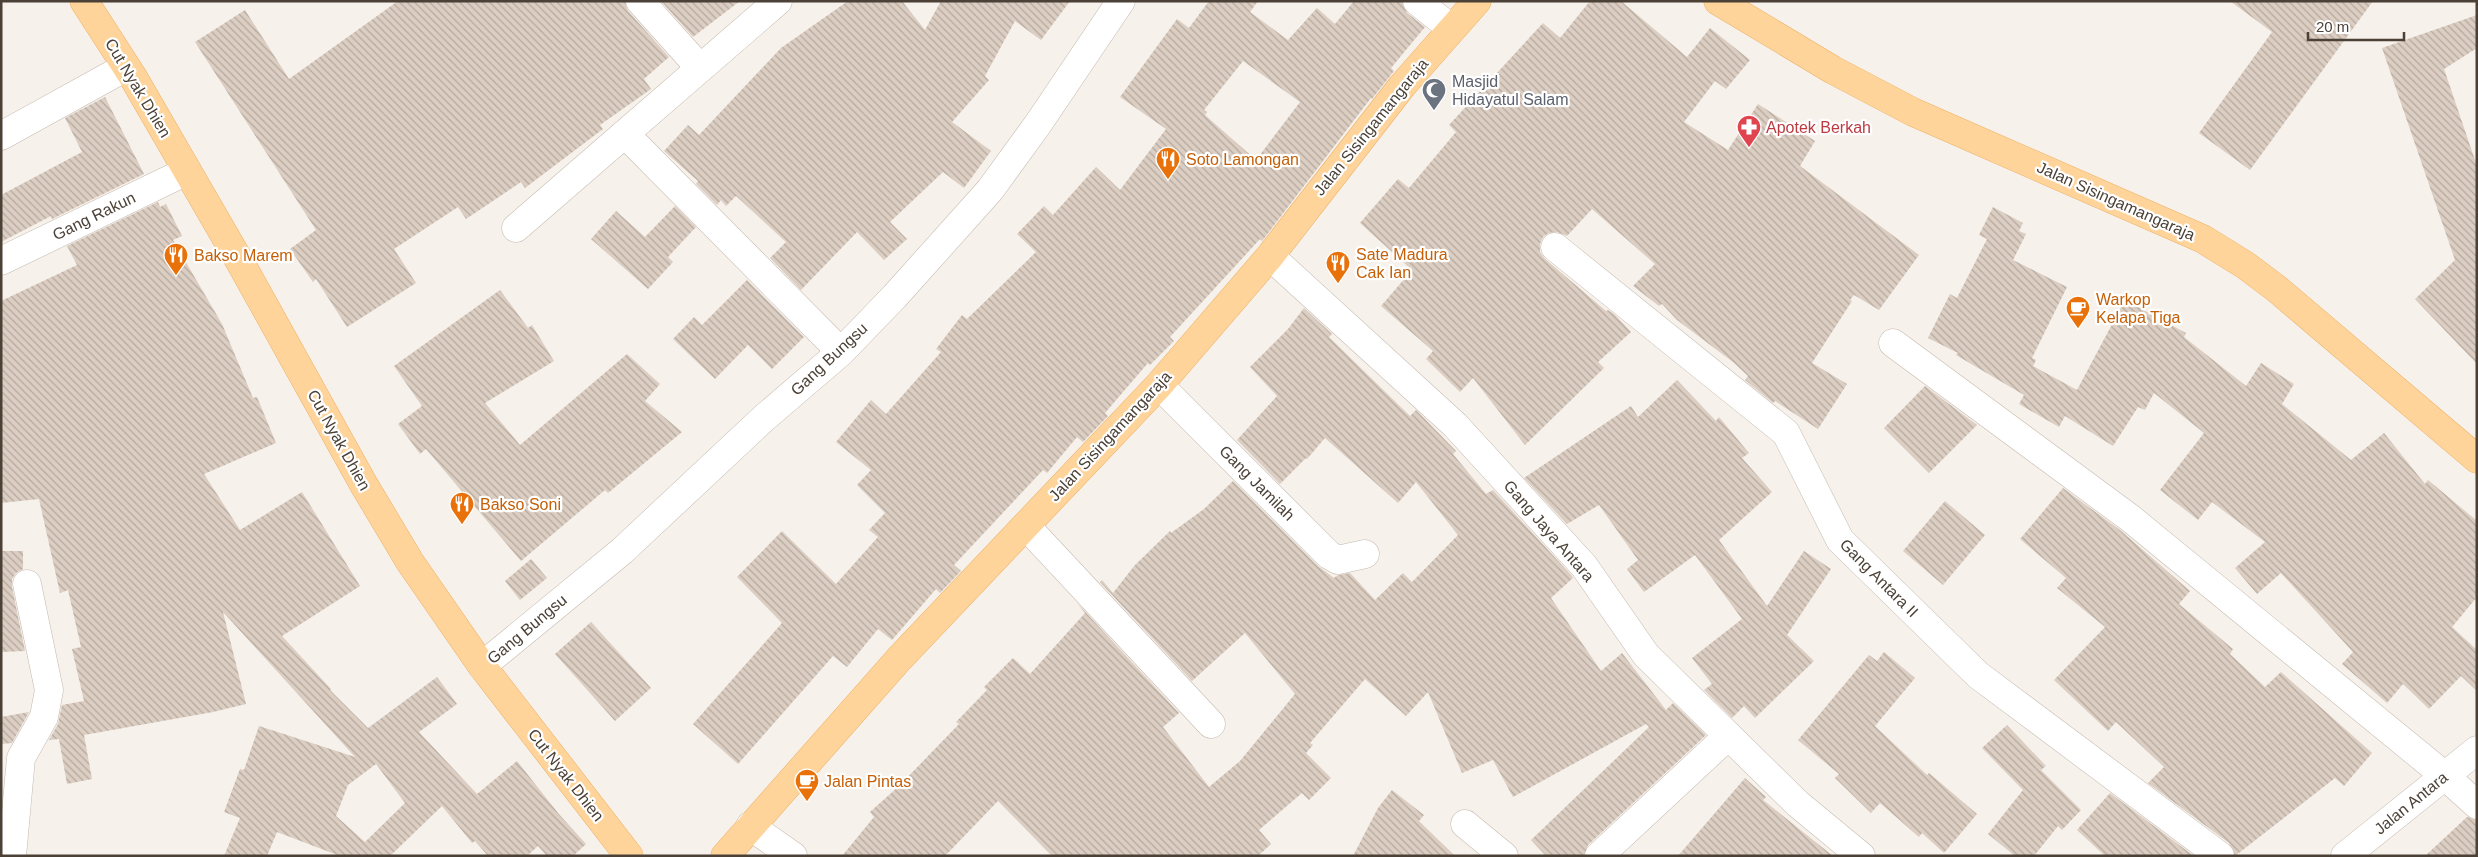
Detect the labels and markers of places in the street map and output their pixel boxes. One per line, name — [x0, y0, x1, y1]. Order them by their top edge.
place label: Masjid Hidayatul Salam — [1452, 73, 1569, 108]
mosque icon: Masjid Hidayatul Salam — [1421, 77, 1447, 111]
pharmacy icon: Apotek Berkah — [1736, 114, 1762, 148]
place label: Apotek Berkah — [1766, 119, 1871, 136]
restaurant icon: Soto Lamongan — [1155, 146, 1181, 180]
place label: Soto Lamongan — [1186, 151, 1299, 168]
restaurant icon: Bakso Marem — [163, 242, 189, 276]
place label: Sate Madura Cak Ian — [1356, 246, 1448, 281]
place label: Bakso Marem — [194, 247, 293, 264]
restaurant icon: Sate Madura Cak Ian — [1325, 250, 1351, 284]
place label: Warkop Kelapa Tiga — [2096, 291, 2181, 326]
cafe icon: Warkop Kelapa Tiga — [2065, 295, 2091, 329]
restaurant icon: Bakso Soni — [449, 491, 475, 525]
place label: Bakso Soni — [480, 496, 561, 513]
cafe icon: Jalan Pintas — [794, 768, 820, 802]
place label: Jalan Pintas — [824, 773, 911, 790]

